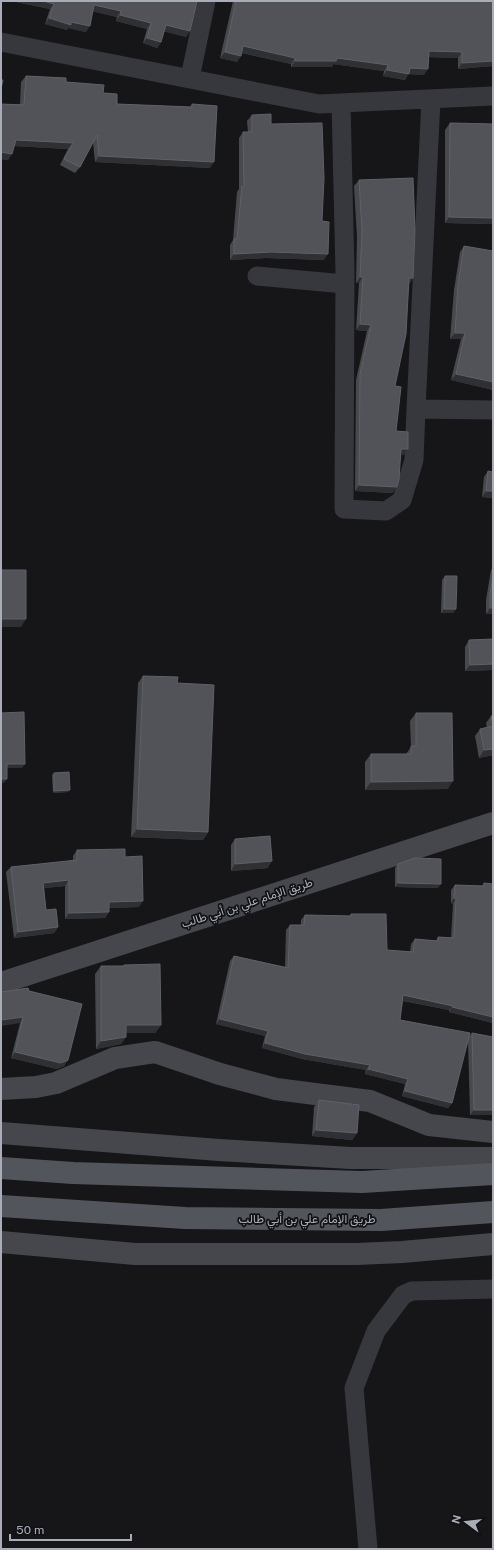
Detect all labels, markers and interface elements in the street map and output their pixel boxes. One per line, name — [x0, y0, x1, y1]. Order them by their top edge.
street label: طريق الإمام علي بن أبي طالب — [180, 875, 315, 934]
street label: طريق الإمام علي بن أبي طالب — [238, 1212, 376, 1229]
north arrow — [446, 1502, 486, 1542]
text: N — [449, 1514, 463, 1525]
scale bar — [10, 1516, 131, 1542]
text: 50 m — [16, 1523, 44, 1537]

